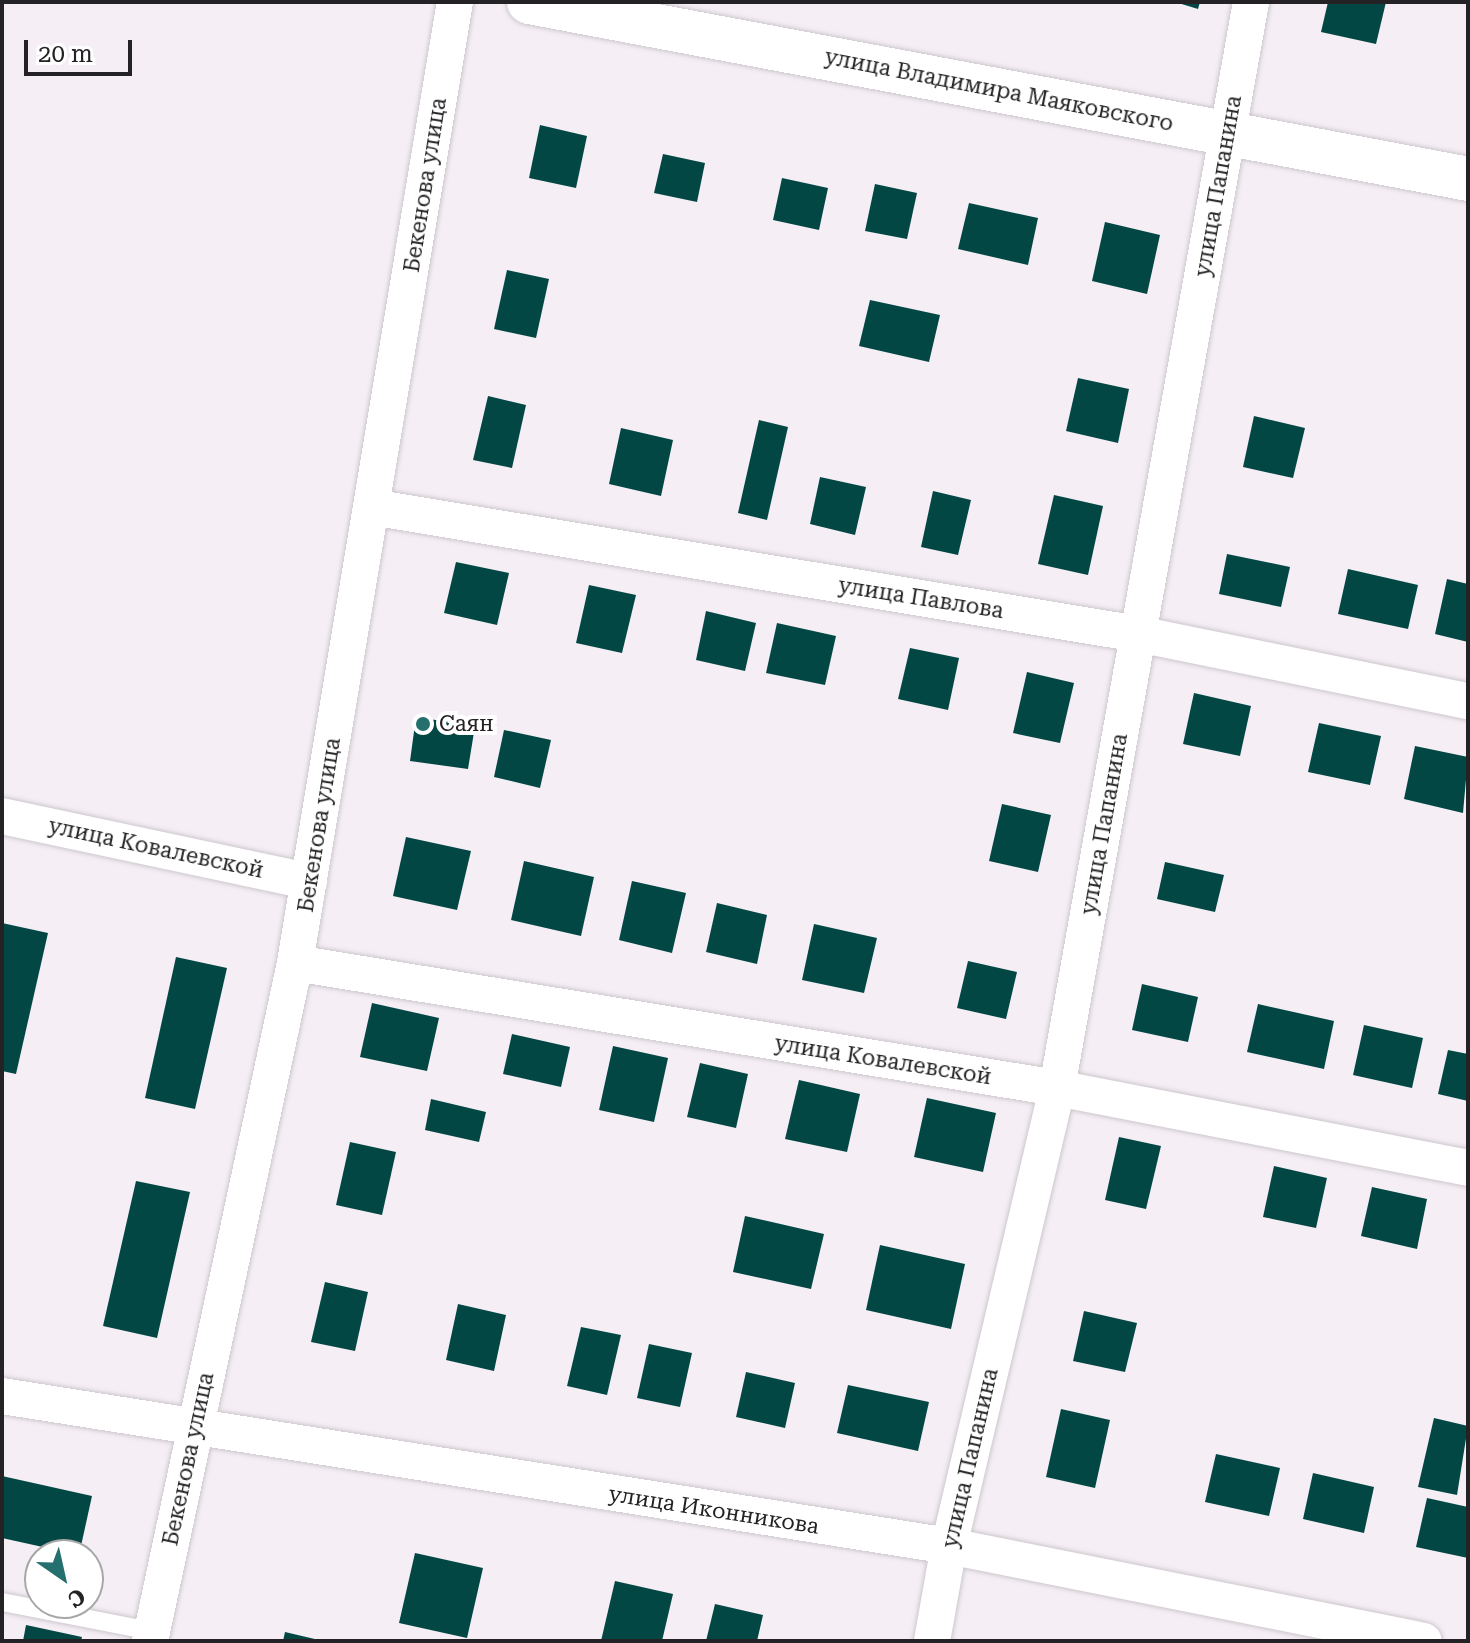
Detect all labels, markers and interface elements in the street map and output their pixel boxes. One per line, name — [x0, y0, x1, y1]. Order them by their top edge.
scale bar — [28, 24, 136, 74]
text: 20 m — [38, 40, 93, 68]
street label: улица Владимира Маяковского — [823, 43, 1175, 137]
street label: улица Папанина — [1189, 93, 1247, 279]
street label: Бекенова улица — [398, 96, 452, 274]
street label: улица Павлова — [837, 572, 1005, 624]
place label: Саян — [439, 711, 494, 737]
marker: Саян — [414, 715, 432, 733]
street label: улица Папанина — [1075, 731, 1133, 917]
street label: Бекенова улица — [292, 736, 346, 914]
street label: улица Ковалевской — [46, 812, 266, 884]
street label: улица Ковалевской — [773, 1030, 993, 1090]
street label: улица Папанина — [936, 1366, 1004, 1550]
street label: Бекенова улица — [157, 1370, 219, 1548]
street label: улица Иконникова — [607, 1480, 821, 1540]
north arrow — [24, 1539, 104, 1619]
text: С — [63, 1583, 90, 1612]

